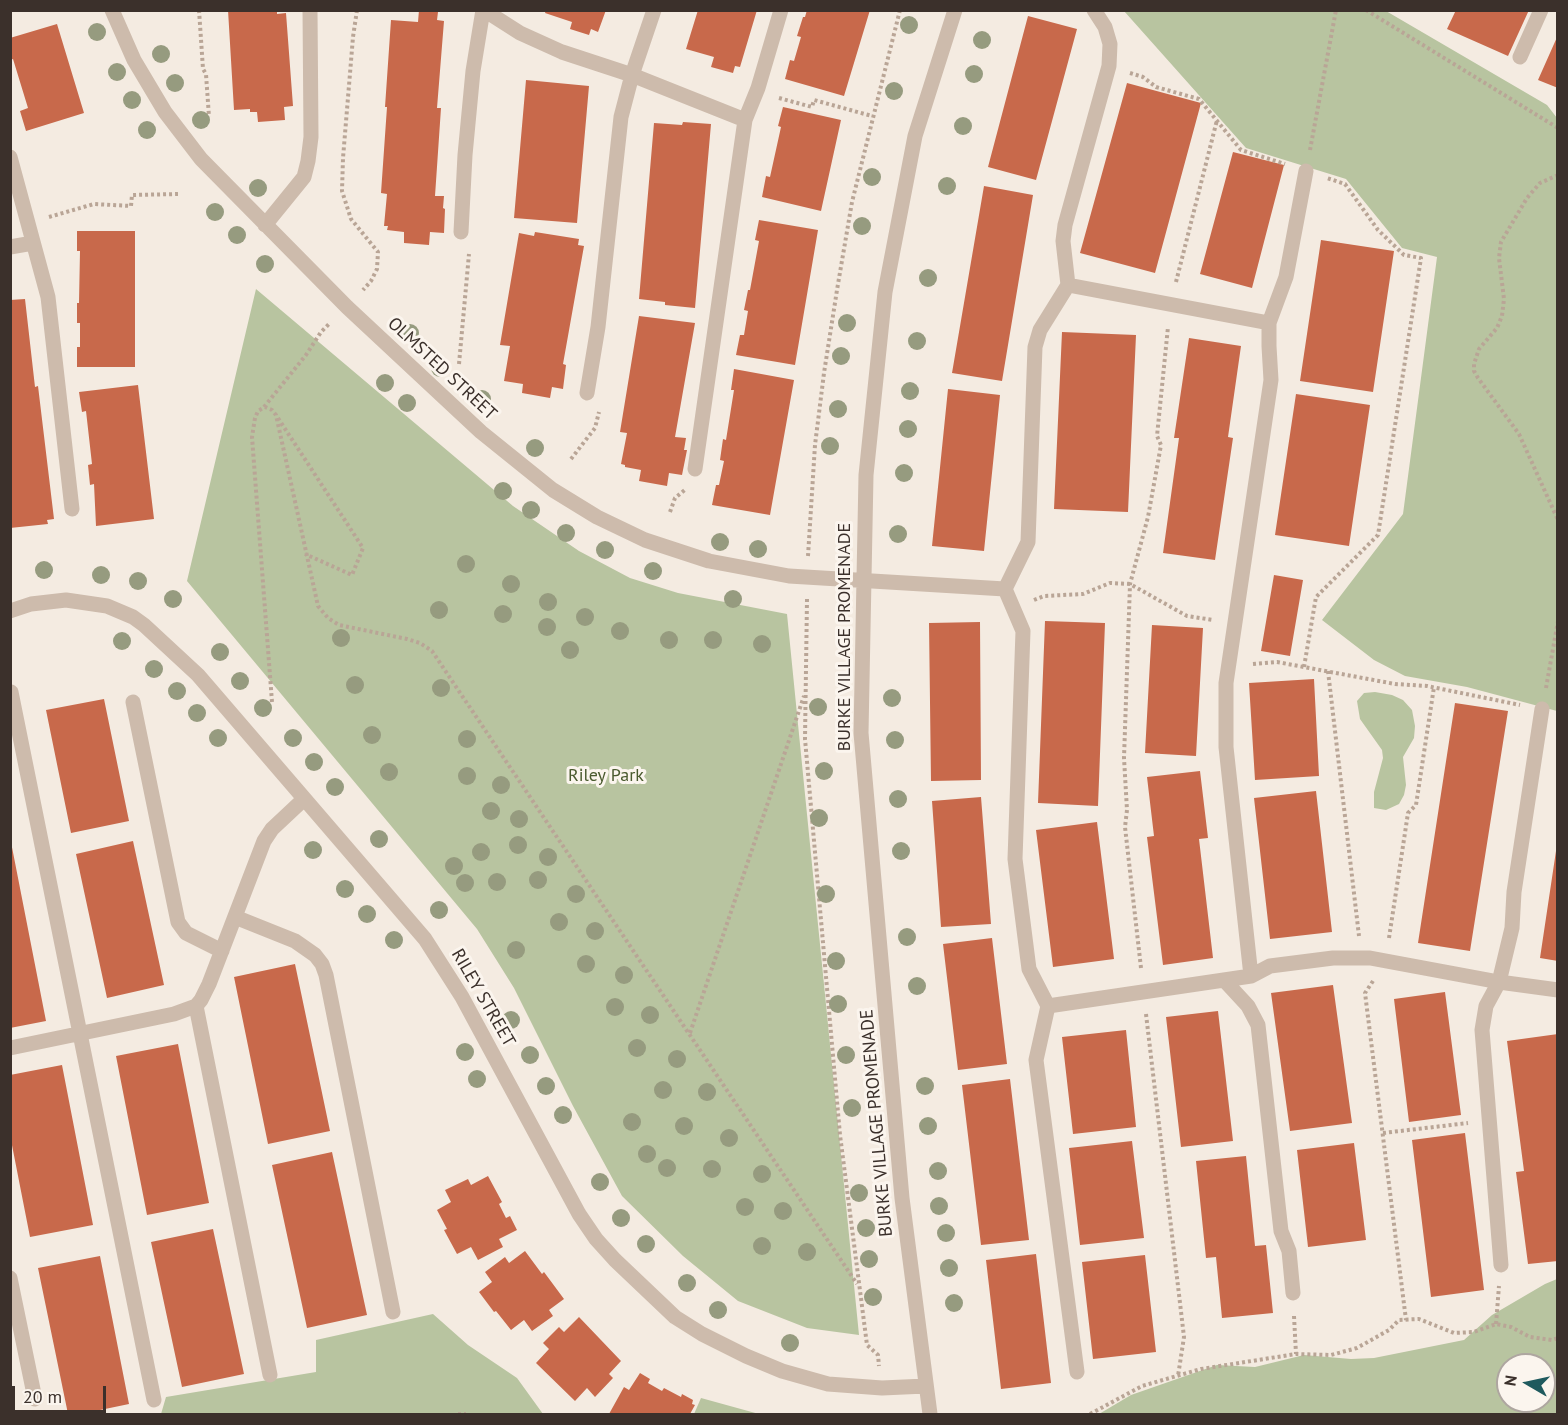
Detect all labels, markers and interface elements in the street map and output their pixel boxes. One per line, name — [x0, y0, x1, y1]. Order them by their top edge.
street label: OLMSTED STREET — [383, 313, 501, 425]
street label: BURKE VILLAGE PROMENADE — [834, 523, 856, 751]
park label: Riley Park — [568, 765, 644, 787]
street label: RILEY STREET — [446, 945, 520, 1051]
street label: BURKE VILLAGE PROMENADE — [856, 1008, 898, 1238]
north arrow — [1496, 1353, 1556, 1413]
scale bar — [15, 1374, 110, 1412]
text: N — [1499, 1374, 1521, 1387]
text: 20 m — [23, 1385, 62, 1408]

